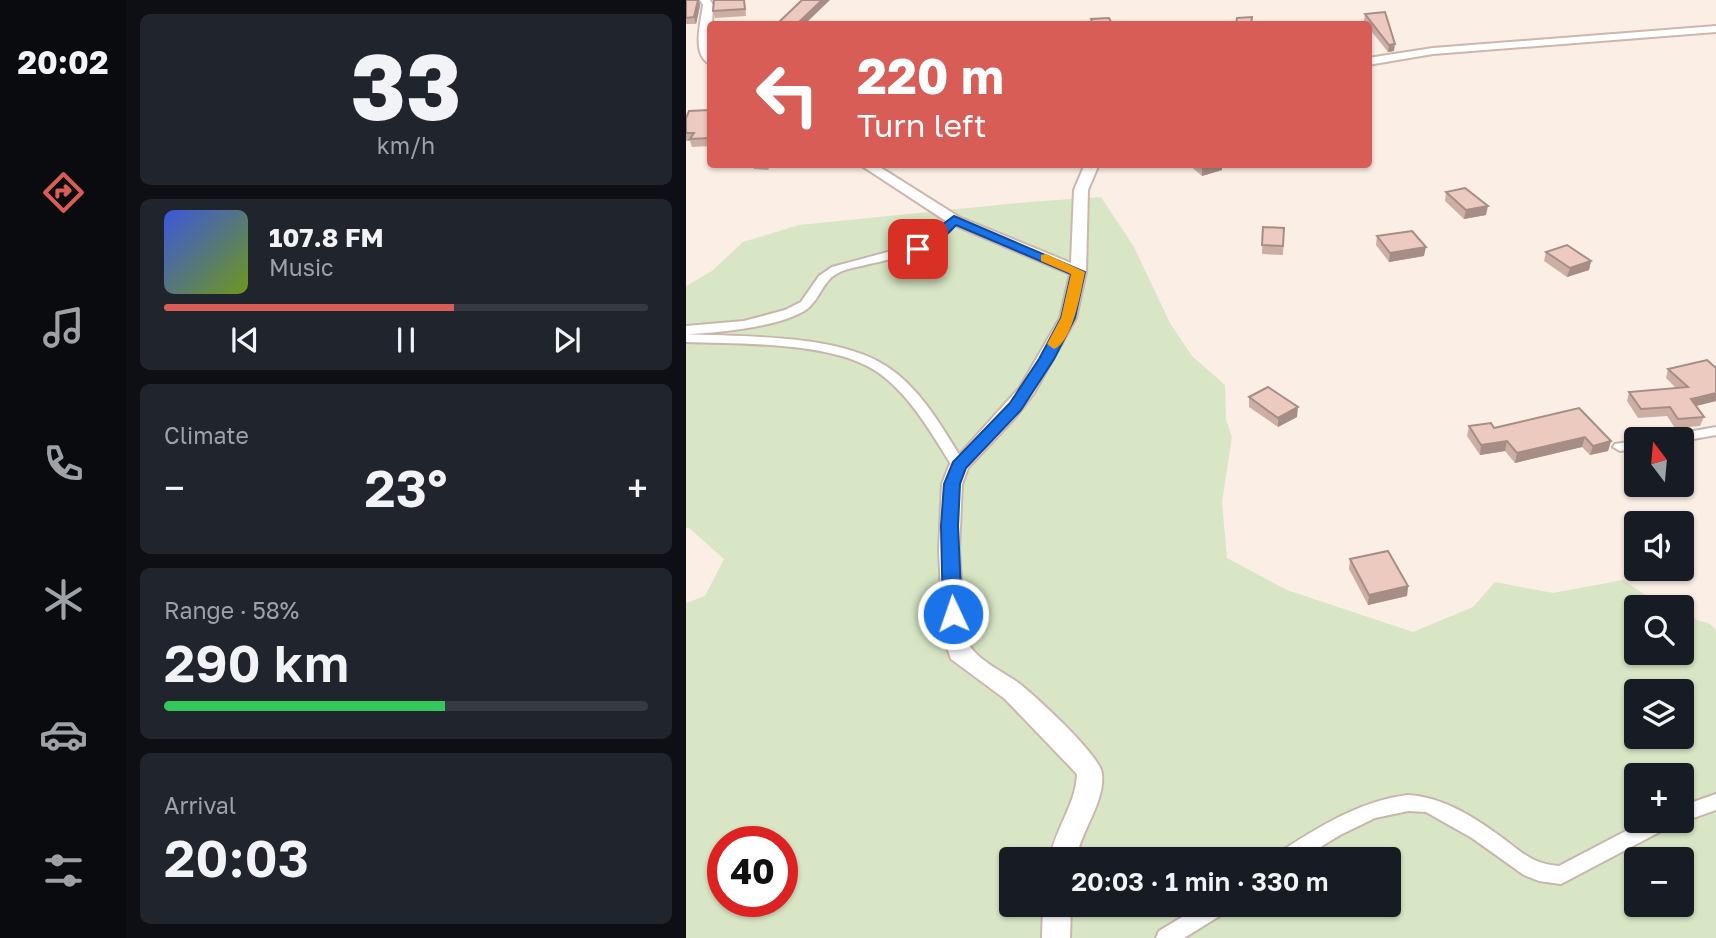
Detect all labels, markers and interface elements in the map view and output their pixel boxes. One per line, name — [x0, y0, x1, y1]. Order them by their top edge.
text: 33 — [350, 31, 462, 140]
text: 20:02 — [18, 43, 108, 81]
text: 220 m — [857, 46, 1004, 105]
icon: left — [742, 49, 833, 140]
text: Turn left — [857, 106, 986, 144]
text: km/h — [377, 131, 435, 159]
icon: directions — [39, 168, 88, 217]
pin — [888, 219, 948, 279]
text: 107.8 FM — [269, 222, 384, 253]
icon: arrive — [899, 230, 937, 268]
text: Music — [269, 253, 334, 281]
icon: music — [39, 303, 88, 352]
icon: previous — [226, 321, 264, 359]
icon: pause — [387, 321, 425, 359]
icon: next — [548, 321, 586, 359]
text: Climate — [164, 421, 249, 449]
north arrow — [1624, 427, 1694, 497]
map controls — [1624, 427, 1694, 917]
icon: phone — [39, 439, 88, 488]
text: 23° — [365, 456, 447, 518]
text: − — [164, 465, 185, 510]
text: + — [627, 465, 648, 510]
button: sound — [1624, 511, 1694, 581]
icon: climate — [39, 575, 88, 624]
position arrow — [916, 577, 990, 651]
button: search — [1624, 595, 1694, 665]
text: Range · 58% — [164, 596, 299, 624]
text: 290 km — [164, 631, 349, 693]
button: layers — [1624, 679, 1694, 749]
icon: car — [39, 710, 88, 759]
button: + — [1624, 763, 1694, 833]
text: Arrival — [164, 791, 236, 819]
text: 20:03 — [164, 826, 309, 888]
speed limit sign: 40 — [707, 826, 798, 917]
icon: filters — [39, 846, 88, 895]
button: − — [1624, 847, 1694, 917]
text: 20:03 · 1 min · 330 m — [1071, 866, 1329, 897]

